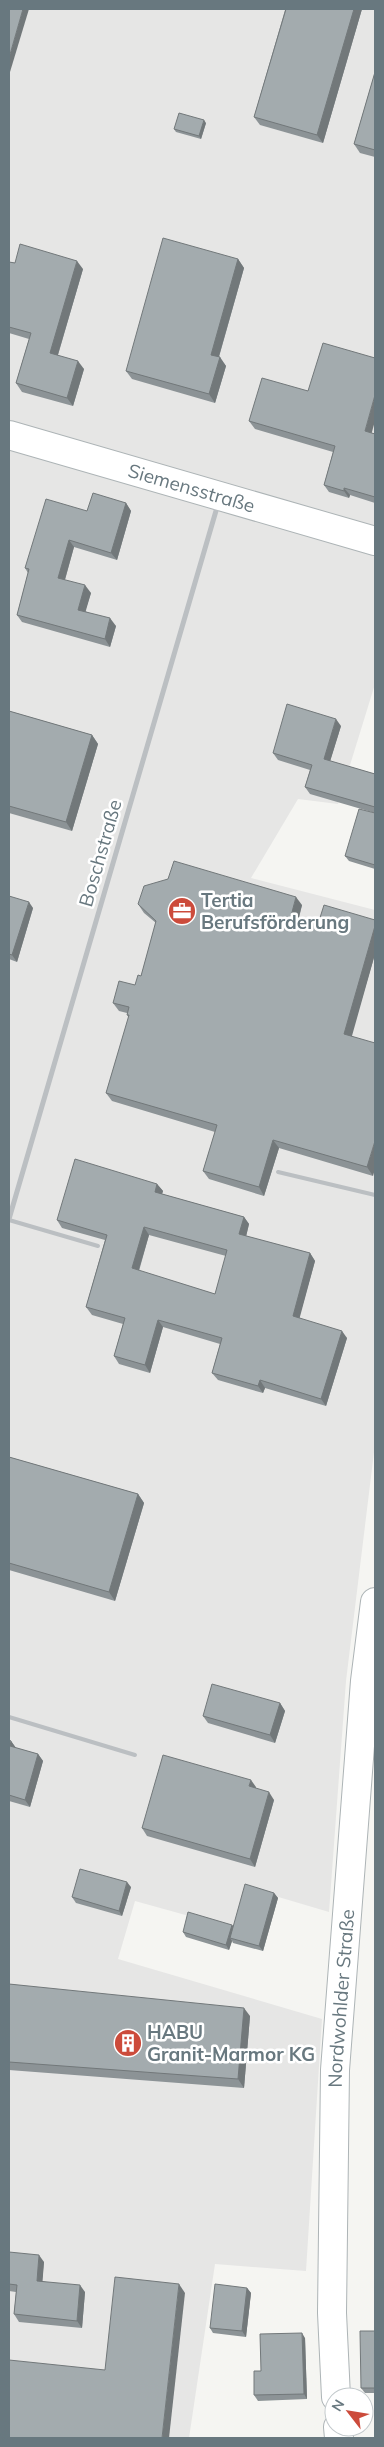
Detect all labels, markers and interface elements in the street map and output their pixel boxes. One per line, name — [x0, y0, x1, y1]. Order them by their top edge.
street label: Siemensstraße — [125, 458, 258, 518]
street label: Boschstraße — [73, 797, 127, 909]
place label: Tertia Berufsförderung — [201, 888, 349, 934]
office icon: Tertia Berufsförderung — [167, 896, 197, 926]
street label: Nordwohlder Straße — [323, 1908, 359, 2088]
place label: HABU Granit-Marmor KG — [147, 2020, 315, 2066]
building icon: HABU Granit-Marmor KG — [113, 2028, 143, 2058]
north arrow — [324, 2387, 374, 2437]
text: N — [327, 2396, 348, 2414]

